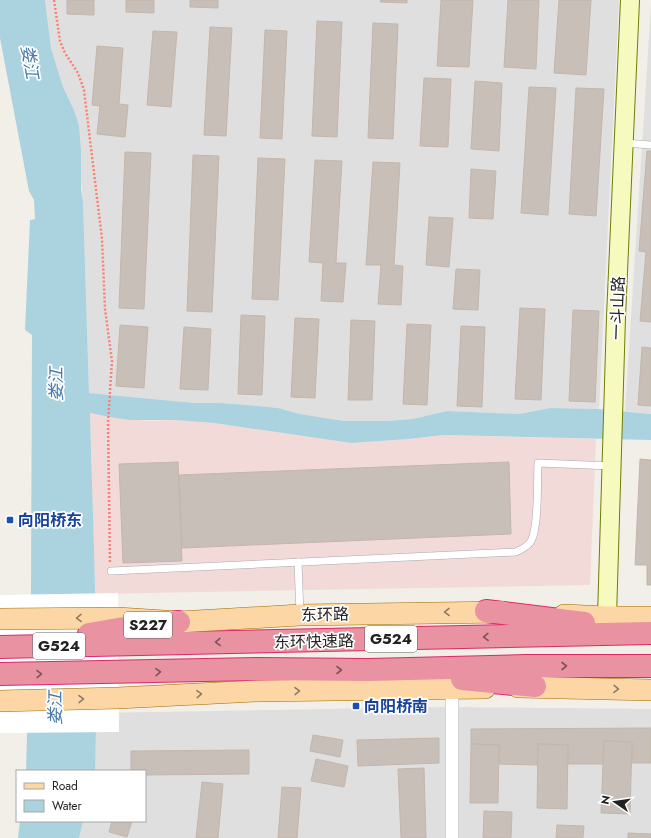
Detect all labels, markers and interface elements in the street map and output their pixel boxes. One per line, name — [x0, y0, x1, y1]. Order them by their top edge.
water label: 娄江 — [15, 43, 45, 83]
street label: 一斗山路 — [605, 276, 630, 340]
water label: 娄江 — [44, 365, 68, 401]
place label: 向阳桥东 — [18, 509, 82, 532]
marker: 向阳桥东 — [5, 515, 15, 525]
street label: 东环路 — [301, 603, 349, 626]
one-way arrow — [444, 608, 450, 616]
road number: S227 — [124, 612, 172, 638]
one-way arrow — [76, 614, 82, 622]
road number: G524 — [365, 626, 417, 652]
street label: 东环快速路 — [274, 629, 354, 654]
one-way arrow — [483, 632, 489, 641]
road number: G524 — [33, 633, 85, 659]
one-way arrow — [215, 638, 221, 646]
one-way arrow — [561, 662, 567, 670]
one-way arrow — [336, 666, 342, 674]
one-way arrow — [155, 668, 161, 676]
one-way arrow — [36, 670, 42, 678]
one-way arrow — [613, 685, 619, 693]
one-way arrow — [294, 687, 300, 695]
water label: 娄江 — [43, 689, 67, 725]
one-way arrow — [196, 690, 202, 699]
one-way arrow — [78, 695, 84, 703]
place label: 向阳桥南 — [364, 695, 428, 718]
marker: 向阳桥南 — [351, 701, 361, 711]
legend — [16, 770, 146, 822]
text: Road — [52, 777, 78, 795]
north arrow — [595, 782, 635, 822]
text: N — [596, 794, 614, 806]
text: Water — [52, 797, 83, 815]

